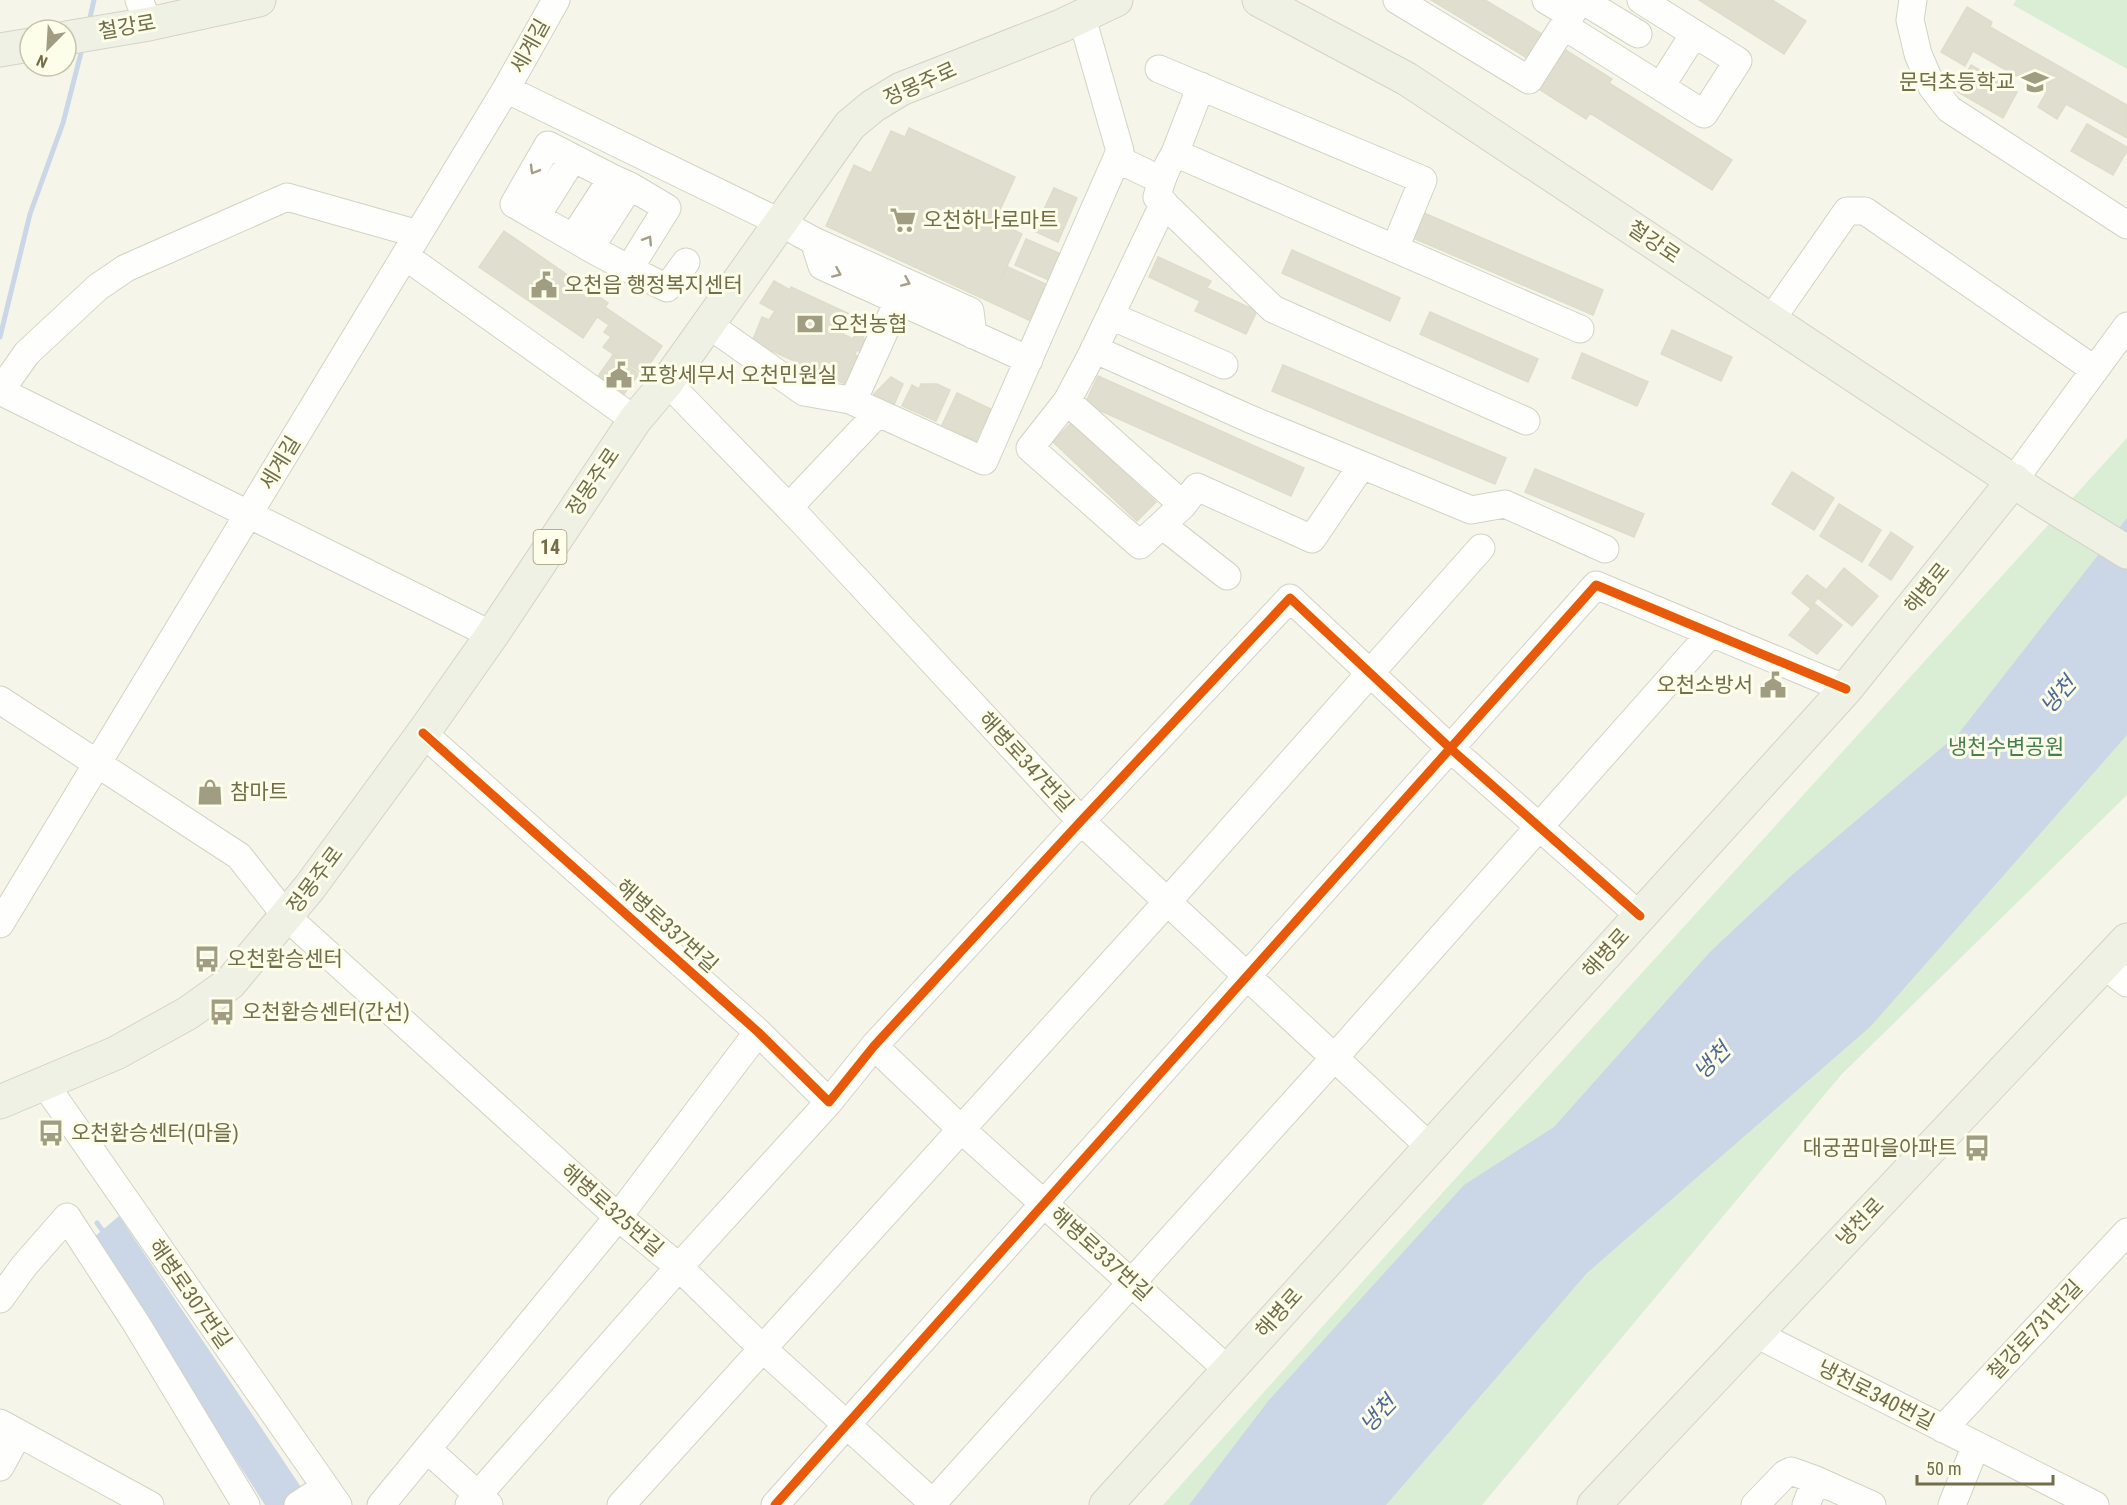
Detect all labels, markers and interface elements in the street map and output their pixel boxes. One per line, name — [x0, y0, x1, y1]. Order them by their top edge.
street label: 철강로 — [96, 10, 158, 44]
street label: 세계길 — [505, 15, 555, 77]
north arrow — [18, 18, 78, 78]
text: N — [34, 51, 50, 72]
street label: 정몽주로 — [880, 57, 960, 111]
school or university icon: 문덕초등학교 — [2020, 67, 2050, 97]
place label: 문덕초등학교 — [1899, 70, 2015, 94]
one-way arrow — [530, 163, 541, 174]
supermarket icon: 오천하나로마트 — [888, 205, 918, 235]
place label: 오천하나로마트 — [923, 208, 1058, 232]
street label: 철강로 — [1623, 216, 1685, 268]
one-way arrow — [640, 236, 652, 246]
one-way arrow — [831, 265, 842, 277]
public building icon: 오천읍 행정복지센터 — [529, 270, 559, 300]
place label: 오천읍 행정복지센터 — [564, 273, 743, 297]
one-way arrow — [899, 275, 910, 287]
bank icon: 오천농협 — [795, 309, 825, 339]
place label: 오천농협 — [830, 312, 907, 336]
public building icon: 포항세무서 오천민원실 — [604, 360, 634, 390]
place label: 포항세무서 오천민원실 — [639, 363, 837, 387]
street label: 세계길 — [255, 432, 305, 494]
street label: 정몽주로 — [561, 443, 625, 521]
road number: 14 — [534, 530, 566, 564]
street label: 해병로 — [1899, 558, 1955, 618]
water label: 냉천 — [2035, 669, 2083, 718]
public building icon: 오천소방서 — [1758, 670, 1788, 700]
place label: 오천소방서 — [1656, 673, 1753, 697]
street label: 해병로347번길 — [974, 707, 1078, 817]
park label: 냉천수변공원 — [1948, 735, 2064, 759]
shop icon: 참마트 — [195, 777, 225, 807]
place label: 참마트 — [230, 780, 288, 804]
street label: 정몽주로 — [282, 842, 348, 918]
street label: 해병로337번길 — [612, 874, 722, 978]
street label: 해병로 — [1578, 923, 1634, 983]
bus stop icon: 오천환승센터 — [192, 944, 222, 974]
place label: 오천환승센터 — [227, 947, 343, 971]
bus stop icon: 오천환승센터(간선) — [207, 997, 237, 1027]
place label: 오천환승센터(간선) — [242, 1000, 410, 1024]
water label: 냉천 — [1689, 1036, 1737, 1084]
bus stop icon: 오천환승센터(마을) — [36, 1118, 66, 1148]
place label: 오천환승센터(마을) — [71, 1121, 239, 1145]
bus stop icon: 대궁꿈마을아파트 — [1962, 1133, 1992, 1163]
place label: 대궁꿈마을아파트 — [1802, 1136, 1957, 1160]
street label: 해병로325번길 — [556, 1159, 668, 1261]
street label: 냉천로 — [1831, 1193, 1889, 1251]
street label: 해병로337번길 — [1046, 1202, 1156, 1306]
street label: 해병로307번길 — [144, 1235, 236, 1353]
street label: 철강로731번길 — [1983, 1275, 2087, 1385]
street label: 해병로 — [1251, 1283, 1307, 1343]
street label: 냉천로340번길 — [1814, 1355, 1938, 1435]
water label: 냉천 — [1355, 1389, 1403, 1437]
scale bar — [1917, 1448, 2054, 1486]
text: 50 m — [1926, 1458, 1961, 1479]

